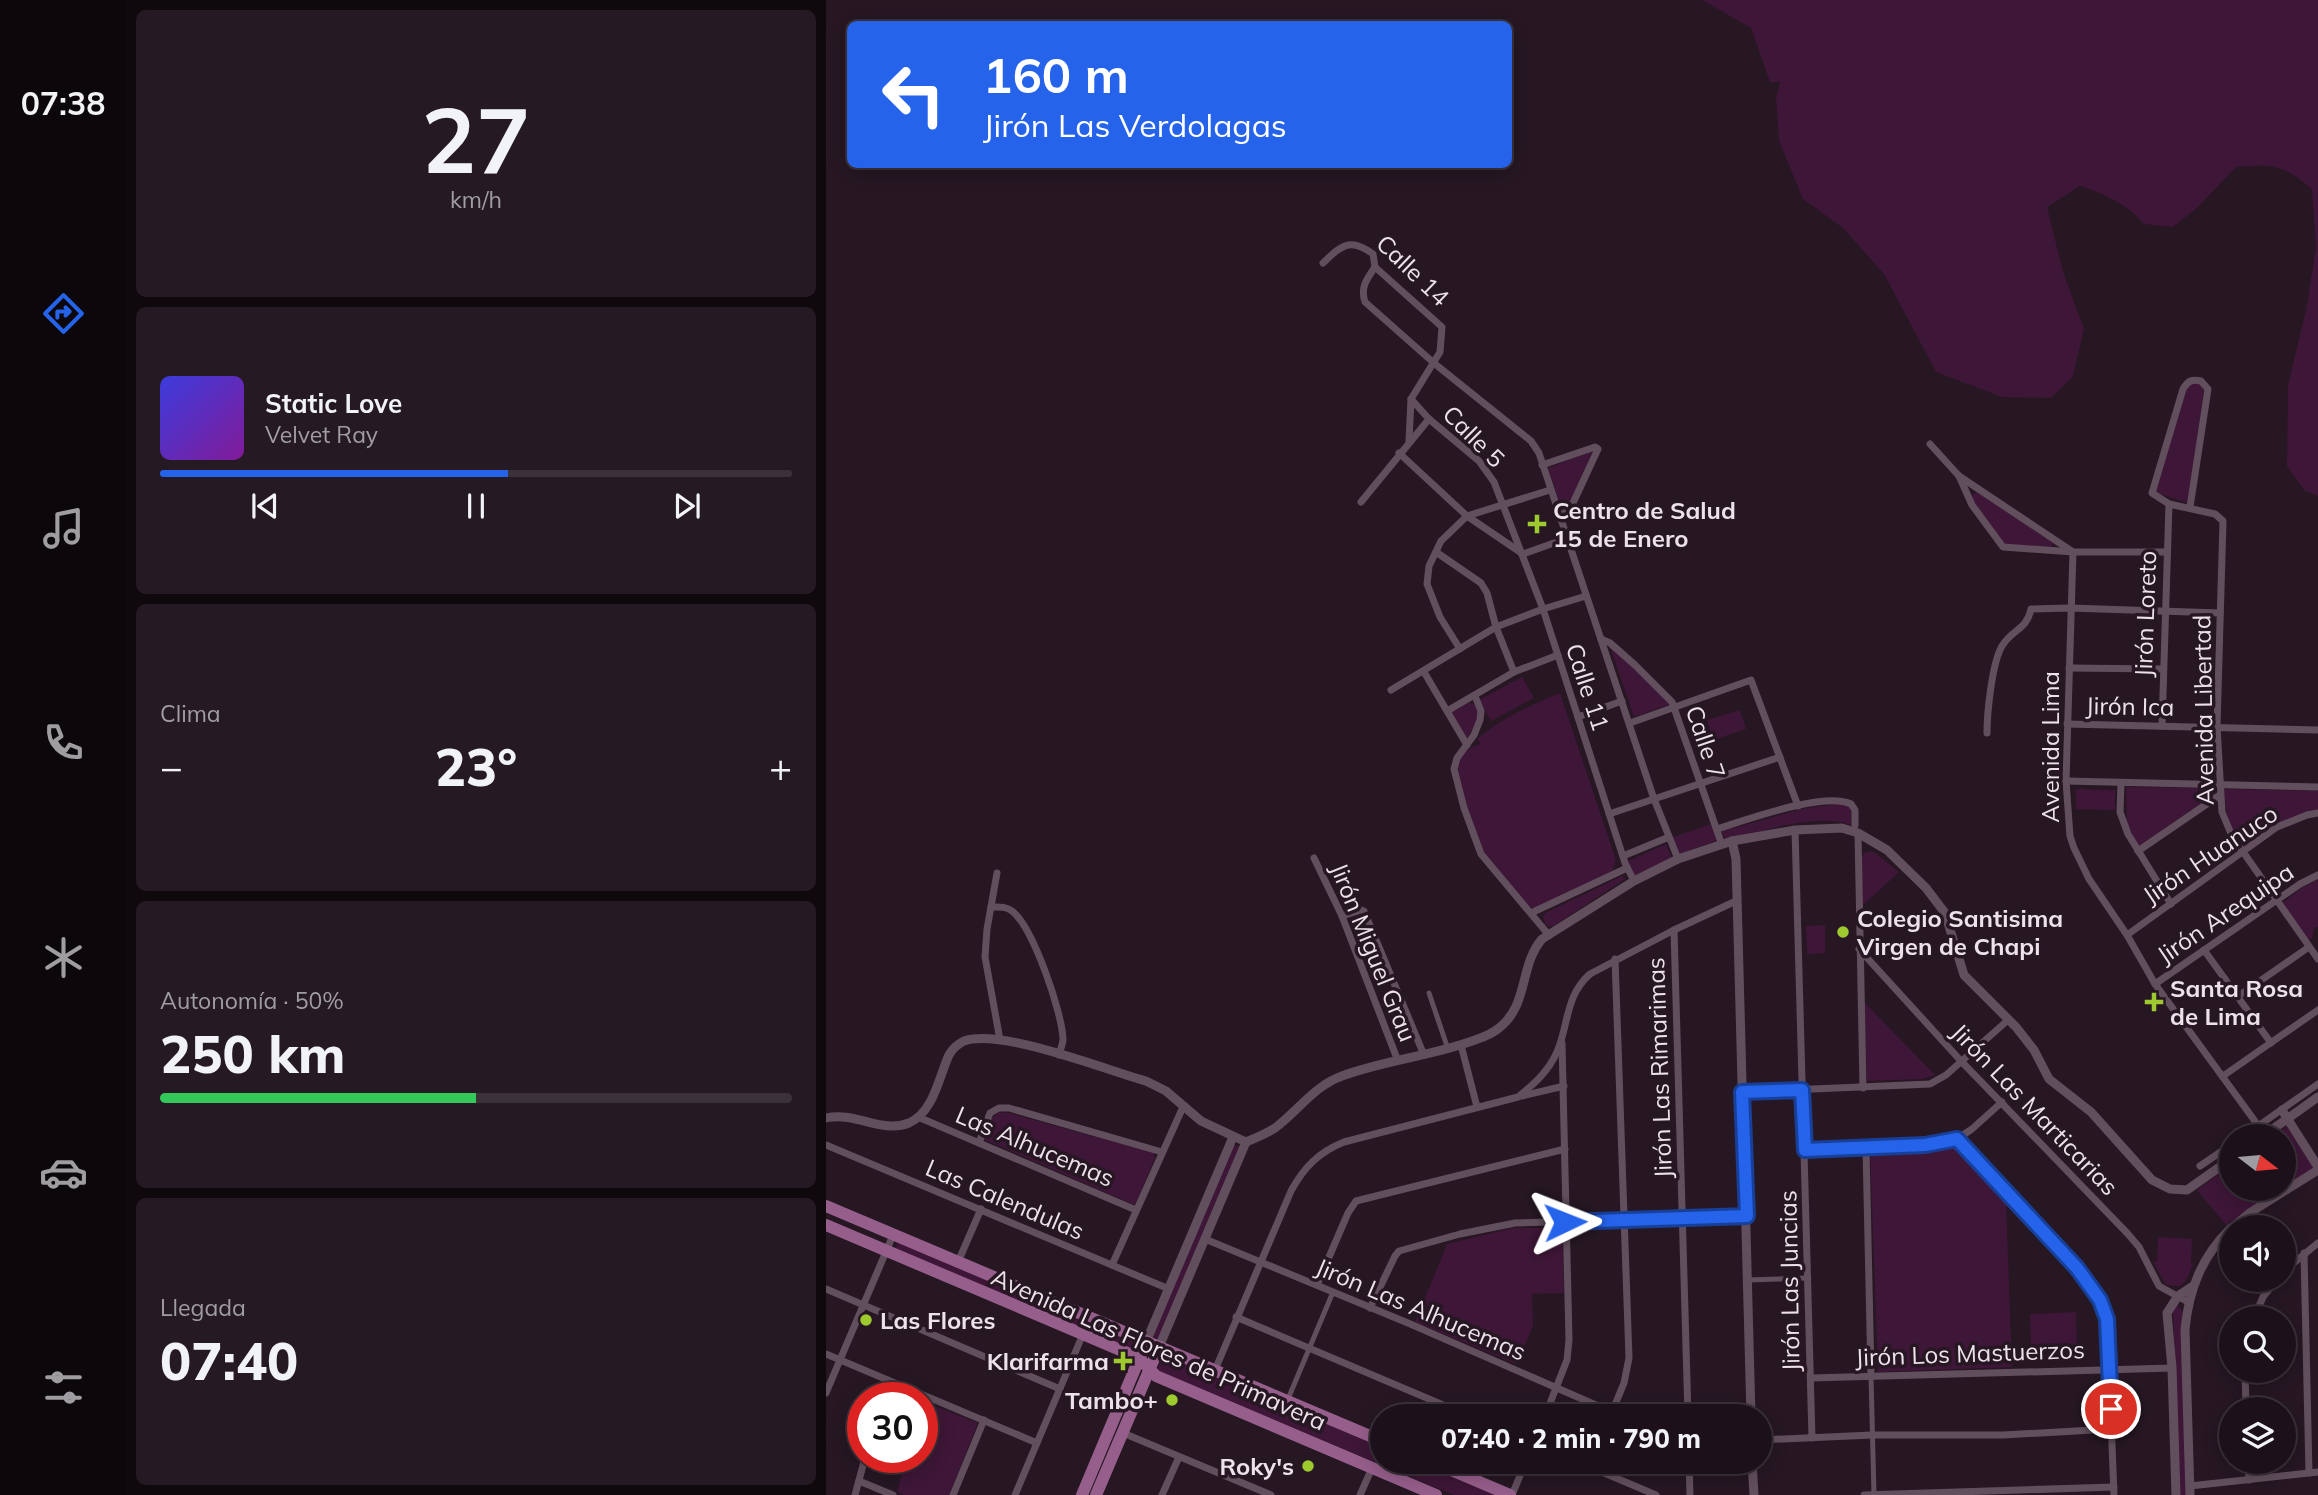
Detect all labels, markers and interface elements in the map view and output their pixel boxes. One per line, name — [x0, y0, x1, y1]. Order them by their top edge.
text: 160 m — [983, 44, 1129, 105]
icon: left — [868, 49, 959, 140]
text: 27 — [421, 82, 531, 196]
text: 07:38 — [21, 83, 105, 123]
text: Jirón Las Verdolagas — [983, 105, 1287, 145]
text: km/h — [450, 185, 502, 214]
street label: Calle 14 — [1370, 228, 1456, 312]
icon: directions — [39, 289, 88, 338]
text: Static Love — [265, 387, 402, 420]
street label: Calle 5 — [1437, 399, 1511, 473]
text: Velvet Ray — [265, 420, 378, 449]
icon: previous — [246, 487, 284, 525]
icon: pause — [457, 487, 495, 525]
icon: next — [668, 487, 706, 525]
place label: Centro de Salud 15 de Enero — [1553, 495, 1736, 553]
icon: music — [39, 504, 88, 553]
marker: Centro de Salud 15 de Enero — [1527, 514, 1547, 534]
street label: Jirón Loreto — [2128, 550, 2162, 678]
street label: Avenida Libertad — [2186, 615, 2220, 805]
street label: Calle 11 — [1560, 640, 1616, 734]
street label: Avenida Lima — [2035, 671, 2065, 823]
street label: Jirón Ica — [2085, 690, 2175, 722]
text: Clima — [160, 699, 221, 728]
street label: Calle 7 — [1680, 701, 1732, 783]
icon: phone — [39, 718, 88, 767]
text: 23° — [435, 734, 517, 799]
text: − — [160, 743, 183, 791]
text: + — [769, 743, 792, 791]
street label: Jirón Huanuco — [2137, 798, 2283, 910]
street label: Jirón Arequipa — [2151, 856, 2299, 970]
street label: Jirón Miguel Grau — [1324, 858, 1424, 1046]
place label: Colegio Santisima Virgen de Chapi — [1856, 903, 2063, 961]
marker: Colegio Santisima Virgen de Chapi — [1835, 924, 1851, 940]
icon: climate — [39, 933, 88, 982]
street label: Jirón Las Rimarimas — [1640, 957, 1678, 1179]
place label: Santa Rosa de Lima — [2170, 973, 2303, 1031]
text: Autonomía · 50% — [160, 986, 344, 1015]
marker: Santa Rosa de Lima — [2144, 992, 2164, 1012]
street label: Jirón Las Marticarias — [1945, 1017, 2125, 1201]
text: 250 km — [160, 1021, 345, 1086]
street label: Las Alhucemas — [951, 1099, 1119, 1193]
north arrow — [2219, 1124, 2296, 1200]
map controls — [2219, 1124, 2296, 1474]
icon: car — [39, 1148, 88, 1197]
street label: Las Calendulas — [921, 1152, 1089, 1246]
position arrow — [1528, 1185, 1602, 1259]
street label: Jirón Las Juncias — [1772, 1190, 1806, 1372]
button: sound — [2219, 1215, 2296, 1292]
street label: Jirón Las Alhucemas — [1311, 1251, 1531, 1367]
street label: Avenida Las Flores de Primavera — [987, 1261, 1331, 1437]
text: Llegada — [160, 1293, 246, 1322]
place label: Las Flores — [880, 1305, 996, 1335]
button: search — [2219, 1306, 2296, 1383]
marker: Las Flores — [858, 1312, 874, 1328]
text: 07:40 — [160, 1328, 298, 1393]
street label: Jirón Los Mastuerzos — [1855, 1334, 2085, 1372]
place label: Klarifarma — [987, 1346, 1109, 1376]
marker: Klarifarma — [1115, 1353, 1131, 1369]
icon: filters — [39, 1363, 88, 1412]
pin — [2081, 1379, 2141, 1439]
speed limit sign: 30 — [847, 1382, 938, 1473]
place label: Tambo+ — [1065, 1385, 1158, 1415]
icon: arrive — [2092, 1390, 2130, 1428]
marker: Tambo+ — [1164, 1392, 1180, 1408]
button: layers — [2219, 1397, 2296, 1474]
text: 07:40 · 2 min · 790 m — [1441, 1422, 1701, 1455]
place label: Roky's — [1220, 1451, 1294, 1481]
marker: Roky's — [1300, 1458, 1316, 1474]

